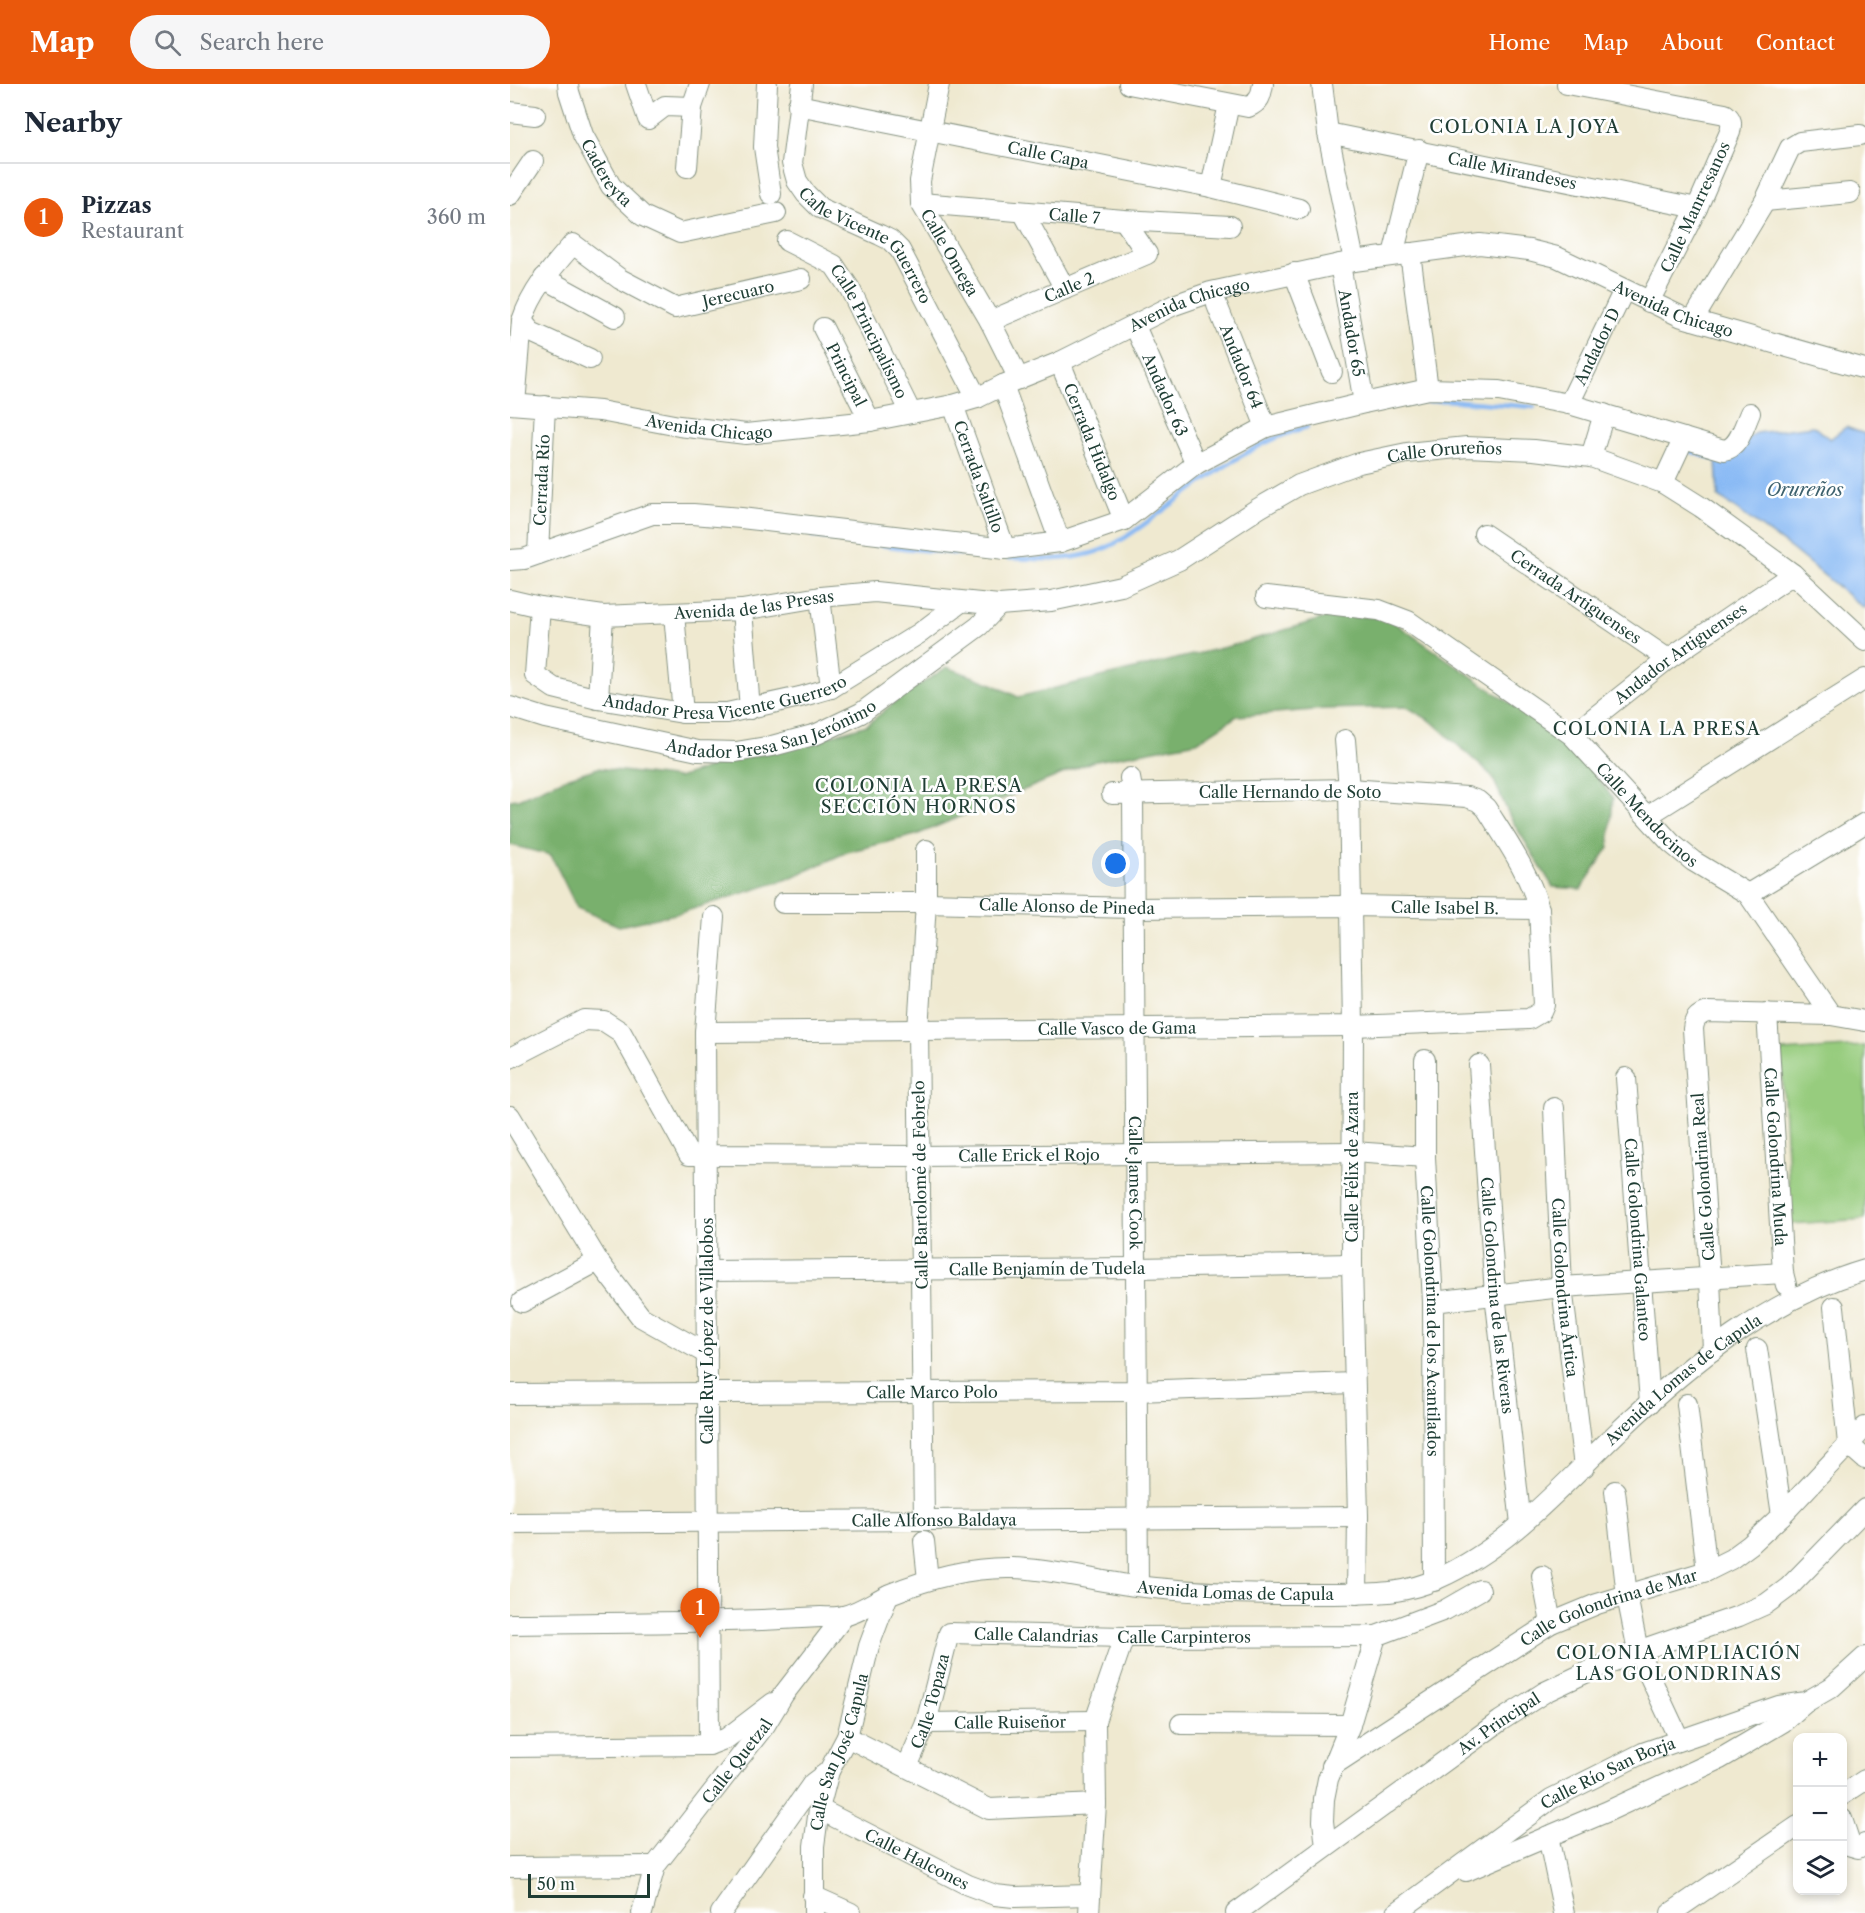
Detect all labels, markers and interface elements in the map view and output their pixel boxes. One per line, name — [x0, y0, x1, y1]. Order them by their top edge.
search box — [130, 15, 550, 69]
text: Map — [30, 25, 94, 59]
icon: search — [151, 26, 184, 59]
text: Search here — [199, 29, 324, 56]
text: Home — [1489, 30, 1550, 55]
text: Map — [1583, 30, 1628, 55]
text: About — [1661, 30, 1723, 55]
text: Contact — [1756, 30, 1835, 55]
text: Nearby — [24, 107, 122, 139]
district label: COLONIA LA JOYA — [1429, 116, 1621, 138]
street label: Cadereyta — [577, 135, 637, 211]
street label: Calle Capa — [1006, 137, 1091, 173]
street label: Calle Manrresanos — [1656, 138, 1734, 276]
street label: Calle Mirandeses — [1446, 148, 1579, 193]
street label: Calle Vicente Guerrero — [795, 183, 936, 307]
text: Pizzas — [81, 192, 152, 219]
street label: Calle 7 — [1048, 204, 1101, 228]
text: 1 — [39, 205, 48, 229]
text: 360 m — [427, 205, 486, 229]
street label: Calle Omega — [917, 205, 983, 300]
text: Restaurant — [81, 219, 184, 243]
street label: Calle Principalismo — [823, 263, 911, 403]
street label: Calle 2 — [1041, 268, 1097, 307]
street label: Avenida Chicago — [1125, 274, 1252, 336]
street label: Jerecuaro — [697, 275, 776, 312]
street label: Avenida Chicago — [1609, 275, 1736, 341]
street label: Andador 65 — [1334, 287, 1369, 378]
street label: Andador D — [1569, 304, 1624, 389]
street label: Andador 64 — [1215, 320, 1267, 411]
street label: Principal — [823, 340, 871, 410]
street label: Andador 63 — [1138, 349, 1192, 439]
street label: Cerrada Hidalgo — [1060, 380, 1125, 504]
street label: Avenida Chicago — [643, 410, 774, 444]
street label: Cerrada Saltillo — [949, 418, 1008, 536]
street label: Cerrada Río — [529, 434, 554, 526]
street label: Calle Orureños — [1385, 437, 1503, 467]
water label: Orureños — [1767, 479, 1844, 501]
street label: Cerrada Artiguenses — [1506, 545, 1645, 648]
street label: Avenida de las Presas — [672, 586, 835, 623]
street label: Andador Artiguenses — [1609, 598, 1751, 708]
street label: Andador Presa Vicente Guerrero — [601, 671, 850, 723]
street label: Andador Presa San Jerónimo — [663, 695, 880, 762]
district label: COLONIA LA PRESA — [1553, 718, 1761, 740]
street label: Calle Mendocinos — [1592, 758, 1701, 871]
district label: COLONIA LA PRESA SECCIÓN HORNOS — [815, 775, 1023, 818]
street label: Calle Hernando de Soto — [1199, 782, 1382, 802]
your location — [1101, 849, 1130, 878]
street label: Calle Alonso de Pineda — [979, 894, 1156, 918]
street label: Calle Isabel B. — [1391, 897, 1499, 918]
street label: Calle Vasco de Gama — [1038, 1017, 1197, 1039]
street label: Calle Golondrina Muda — [1760, 1067, 1791, 1247]
street label: Calle Bartolomé de Febrelo — [908, 1080, 932, 1290]
street label: Calle Félix de Azara — [1342, 1091, 1362, 1243]
street label: Calle Golondrina Real — [1687, 1092, 1719, 1262]
street label: Calle James Cook — [1125, 1116, 1146, 1250]
street label: Calle Golondrina Galanteo — [1620, 1137, 1655, 1342]
street label: Calle Erick el Rojo — [958, 1144, 1100, 1166]
street label: Calle Golondrina de las Riveras — [1477, 1176, 1518, 1415]
street label: Calle Golondrina de los Acantilados — [1417, 1185, 1444, 1457]
street label: Calle Golondrina Ártica — [1548, 1197, 1583, 1379]
street label: Calle Ruy López de Villalobos — [697, 1218, 717, 1444]
street label: Calle Benjamín de Tudela — [949, 1258, 1146, 1279]
street label: Avenida Lomas de Capula — [1600, 1309, 1766, 1450]
street label: Calle Marco Polo — [866, 1382, 998, 1402]
street label: Calle Alfonso Baldaya — [851, 1509, 1017, 1531]
street label: Calle Golondrina de Mar — [1516, 1564, 1700, 1651]
street label: Avenida Lomas de Capula — [1135, 1576, 1335, 1604]
pin: 1 — [680, 1588, 720, 1638]
street label: Calle Calandrias — [974, 1624, 1099, 1646]
street label: Calle Carpinteros — [1117, 1626, 1251, 1647]
district label: COLONIA AMPLIACIÓN LAS GOLONDRINAS — [1556, 1641, 1802, 1685]
street label: Calle Topaza — [906, 1651, 953, 1752]
street label: Calle San José Capula — [806, 1671, 872, 1832]
street label: Av. Principal — [1453, 1688, 1544, 1759]
street label: Calle Ruiseñor — [954, 1711, 1067, 1733]
street label: Calle Quetzal — [697, 1715, 777, 1808]
street label: Calle Río San Borja — [1536, 1732, 1678, 1814]
map controls — [1793, 1733, 1847, 1895]
button: + — [1793, 1733, 1847, 1787]
button: − — [1793, 1787, 1847, 1841]
street label: Calle Halcones — [861, 1824, 973, 1894]
button: layers — [1793, 1841, 1847, 1895]
scale bar — [528, 1871, 650, 1898]
text: 50 m — [537, 1874, 575, 1894]

